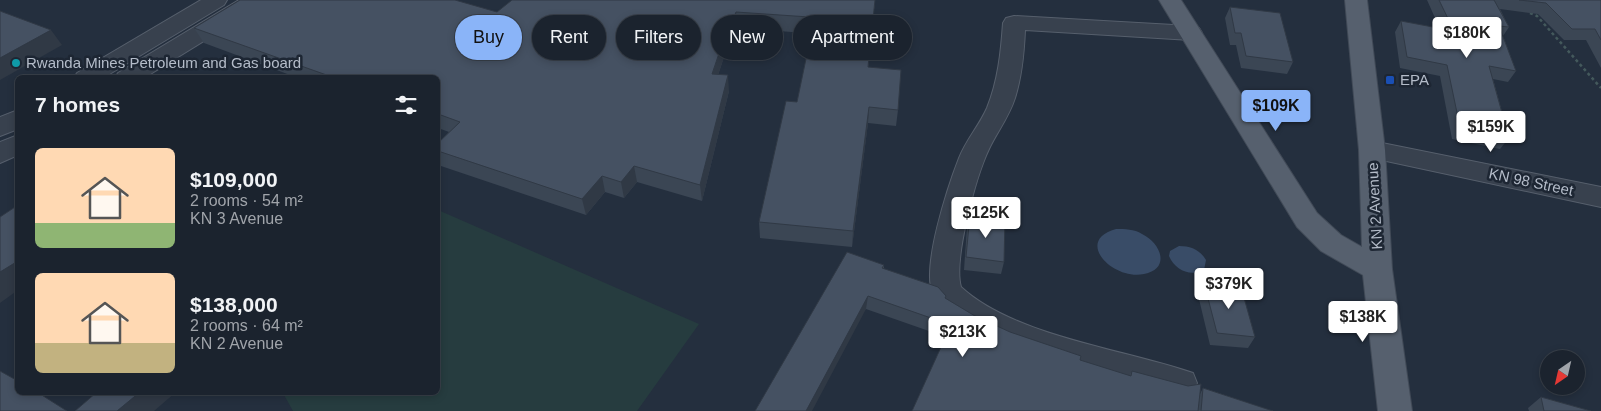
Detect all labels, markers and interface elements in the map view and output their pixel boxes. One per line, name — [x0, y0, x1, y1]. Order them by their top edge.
chip: Buy — [455, 15, 522, 60]
chip: Rent — [532, 15, 606, 60]
chip: Filters — [616, 15, 701, 60]
chip: New — [711, 15, 783, 60]
chip: Apartment — [793, 15, 912, 60]
pin: $180K — [1432, 17, 1502, 59]
text: $180K — [1443, 24, 1491, 41]
place label: Rwanda Mines Petroleum and Gas board — [26, 54, 301, 71]
marker: Rwanda Mines Petroleum and Gas board — [10, 57, 22, 69]
place label: EPA — [1400, 71, 1429, 88]
marker: EPA — [1384, 74, 1396, 86]
pin: $109K — [1241, 90, 1311, 132]
icon: filters — [392, 91, 420, 119]
text: 7 homes — [35, 93, 120, 116]
text: $109K — [1252, 97, 1300, 114]
pin: $159K — [1456, 110, 1526, 153]
text: $159K — [1467, 118, 1515, 135]
street label: KN 2 Avenue — [1364, 162, 1385, 250]
street label: KN 98 Street — [1487, 164, 1576, 199]
icon: home — [75, 168, 135, 228]
text: $109,000 — [190, 168, 278, 191]
text: 2 rooms · 54 m² — [190, 192, 303, 209]
pin: $125K — [951, 196, 1021, 239]
text: $125K — [962, 204, 1010, 221]
text: KN 3 Avenue — [190, 210, 283, 227]
pin: $379K — [1194, 268, 1264, 310]
text: $379K — [1205, 275, 1253, 292]
icon: home — [75, 293, 135, 353]
text: $138,000 — [190, 293, 278, 316]
pin: $138K — [1328, 300, 1398, 343]
text: $138K — [1339, 308, 1387, 325]
pin: $213K — [928, 316, 998, 358]
text: 2 rooms · 64 m² — [190, 317, 303, 334]
text: $213K — [939, 323, 987, 340]
text: KN 2 Avenue — [190, 335, 283, 352]
north arrow — [1540, 350, 1585, 395]
map controls — [1540, 350, 1585, 395]

